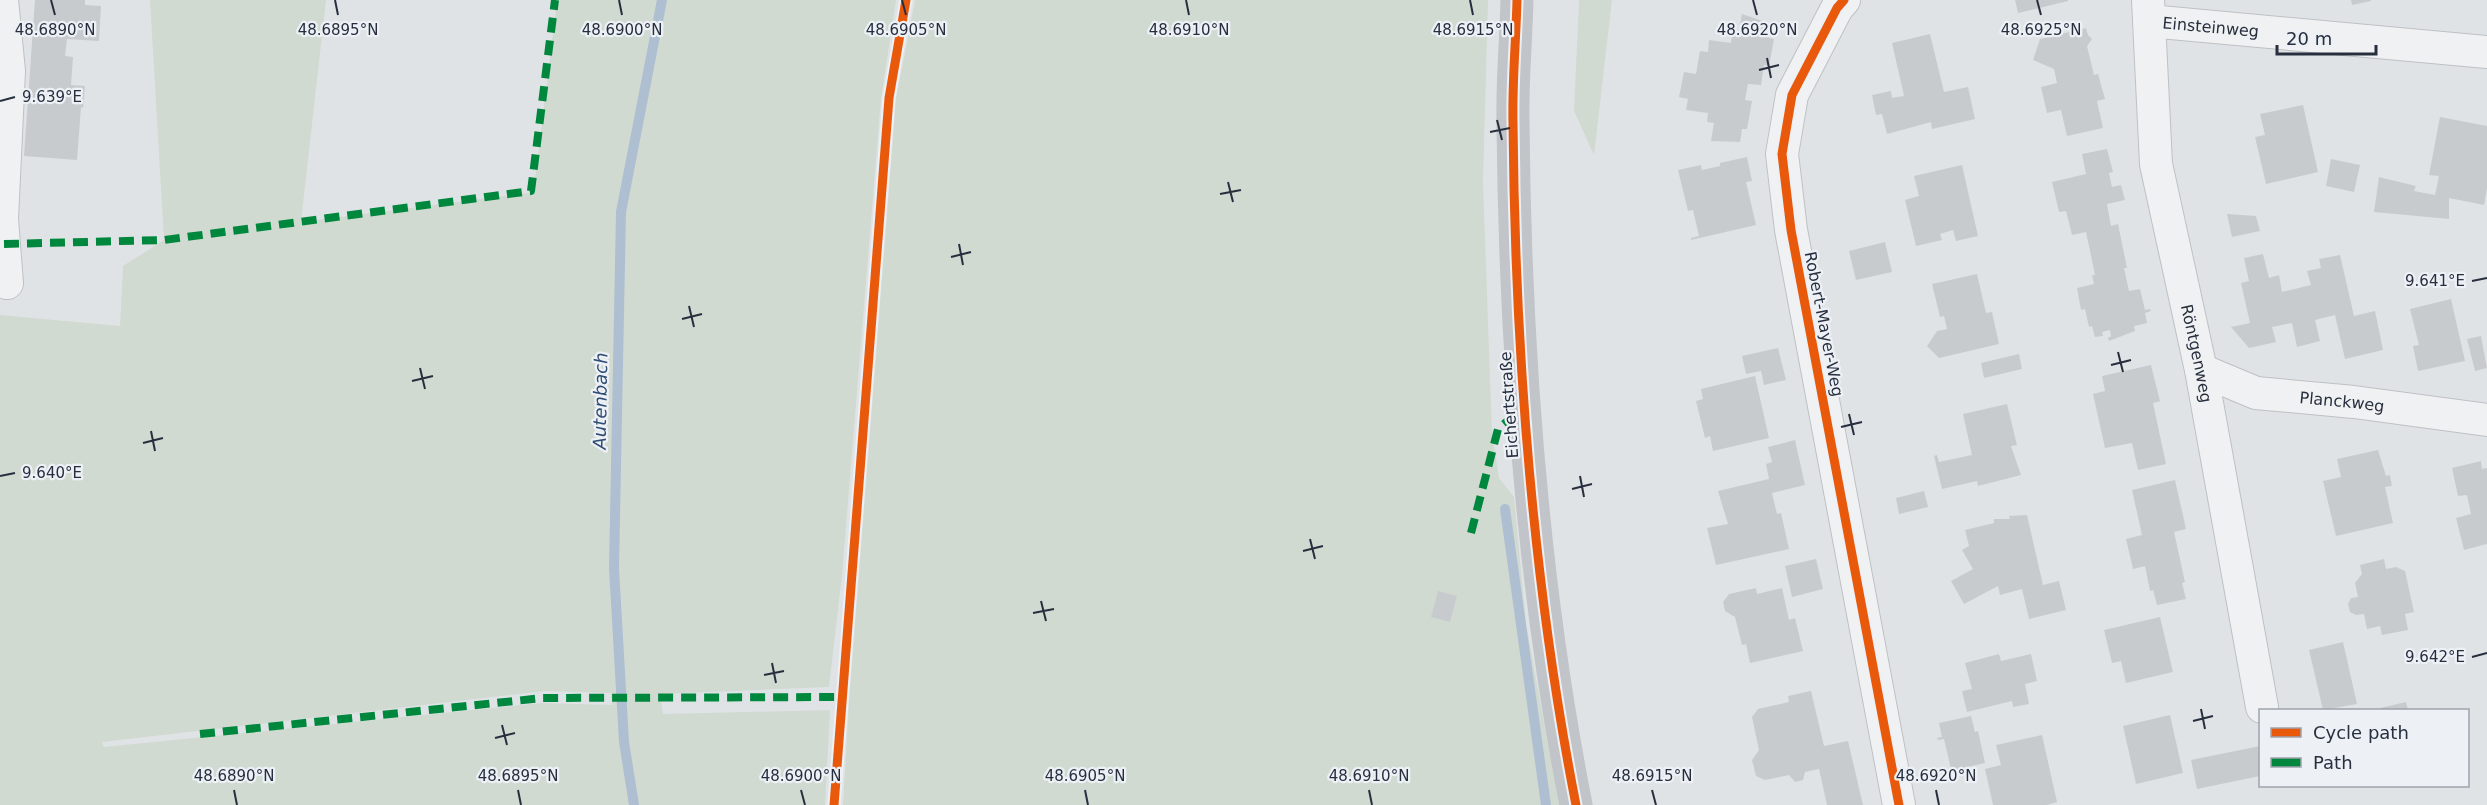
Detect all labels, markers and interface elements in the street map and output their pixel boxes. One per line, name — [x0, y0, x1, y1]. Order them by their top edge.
street label: Einsteinweg — [2162, 13, 2260, 41]
scale bar — [2277, 18, 2376, 56]
text: 48.6890°N — [15, 21, 95, 39]
text: 48.6895°N — [298, 21, 378, 39]
text: 48.6900°N — [582, 21, 662, 39]
text: 48.6905°N — [866, 21, 946, 39]
text: 48.6910°N — [1149, 21, 1229, 39]
text: 48.6915°N — [1433, 21, 1513, 39]
text: 48.6920°N — [1717, 21, 1797, 39]
text: 48.6925°N — [2001, 21, 2081, 39]
text: 20 m — [2286, 28, 2332, 49]
text: 9.639°E — [22, 88, 82, 106]
street label: Robert-Mayer-Weg — [1801, 250, 1847, 398]
text: 9.641°E — [2405, 272, 2465, 290]
street label: Röntgenweg — [2177, 303, 2216, 404]
street label: Eichertstraße — [1496, 351, 1522, 459]
water label: Autenbach — [589, 352, 611, 451]
street label: Planckweg — [2299, 388, 2386, 416]
text: 9.640°E — [22, 464, 82, 482]
text: 9.642°E — [2405, 648, 2465, 666]
legend — [2259, 709, 2469, 787]
text: Cycle path — [2313, 722, 2409, 743]
text: Path — [2313, 752, 2353, 773]
text: 48.6890°N — [194, 767, 274, 785]
text: 48.6895°N — [478, 767, 558, 785]
text: 48.6900°N — [761, 767, 841, 785]
text: 48.6905°N — [1045, 767, 1125, 785]
text: 48.6910°N — [1329, 767, 1409, 785]
text: 48.6915°N — [1612, 767, 1692, 785]
text: 48.6920°N — [1896, 767, 1976, 785]

